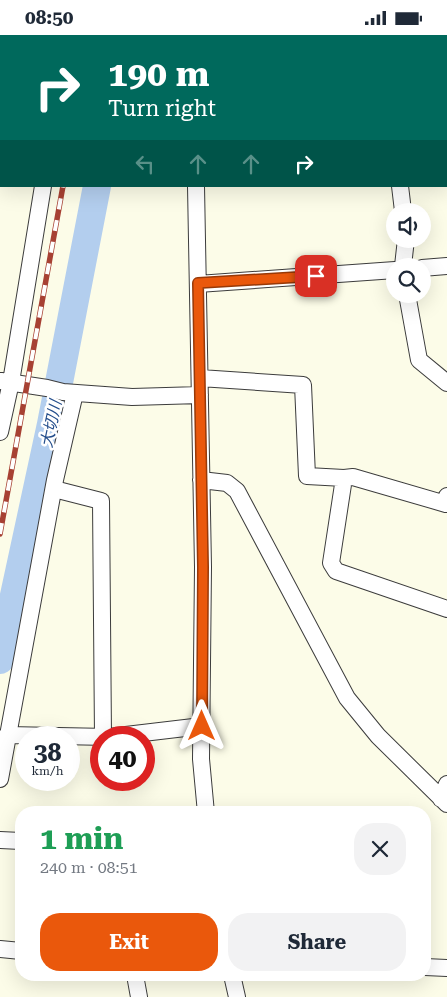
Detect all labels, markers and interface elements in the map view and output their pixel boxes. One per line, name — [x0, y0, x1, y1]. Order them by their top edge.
text: 08:50 — [25, 6, 74, 29]
text: 190 m — [108, 54, 209, 95]
icon: right — [25, 55, 90, 120]
text: Turn right — [108, 96, 216, 121]
icon: left — [131, 150, 159, 178]
icon: ahead — [184, 150, 212, 178]
icon: ahead — [237, 150, 265, 178]
icon: right — [290, 150, 318, 178]
map controls — [386, 203, 431, 303]
button: sound — [386, 203, 431, 248]
pin — [295, 255, 337, 297]
button: search — [386, 258, 431, 303]
icon: arrive — [302, 262, 330, 290]
water label: 大切川 — [37, 397, 66, 449]
position arrow — [175, 699, 227, 751]
speed limit sign: 40 — [90, 726, 155, 791]
text: 38 — [33, 738, 62, 767]
text: km/h — [31, 764, 64, 778]
text: 1 min — [40, 821, 123, 856]
button: close — [354, 823, 406, 875]
text: 240 m · 08:51 — [40, 858, 138, 877]
button: Exit — [40, 913, 218, 971]
button: Share — [228, 913, 406, 971]

